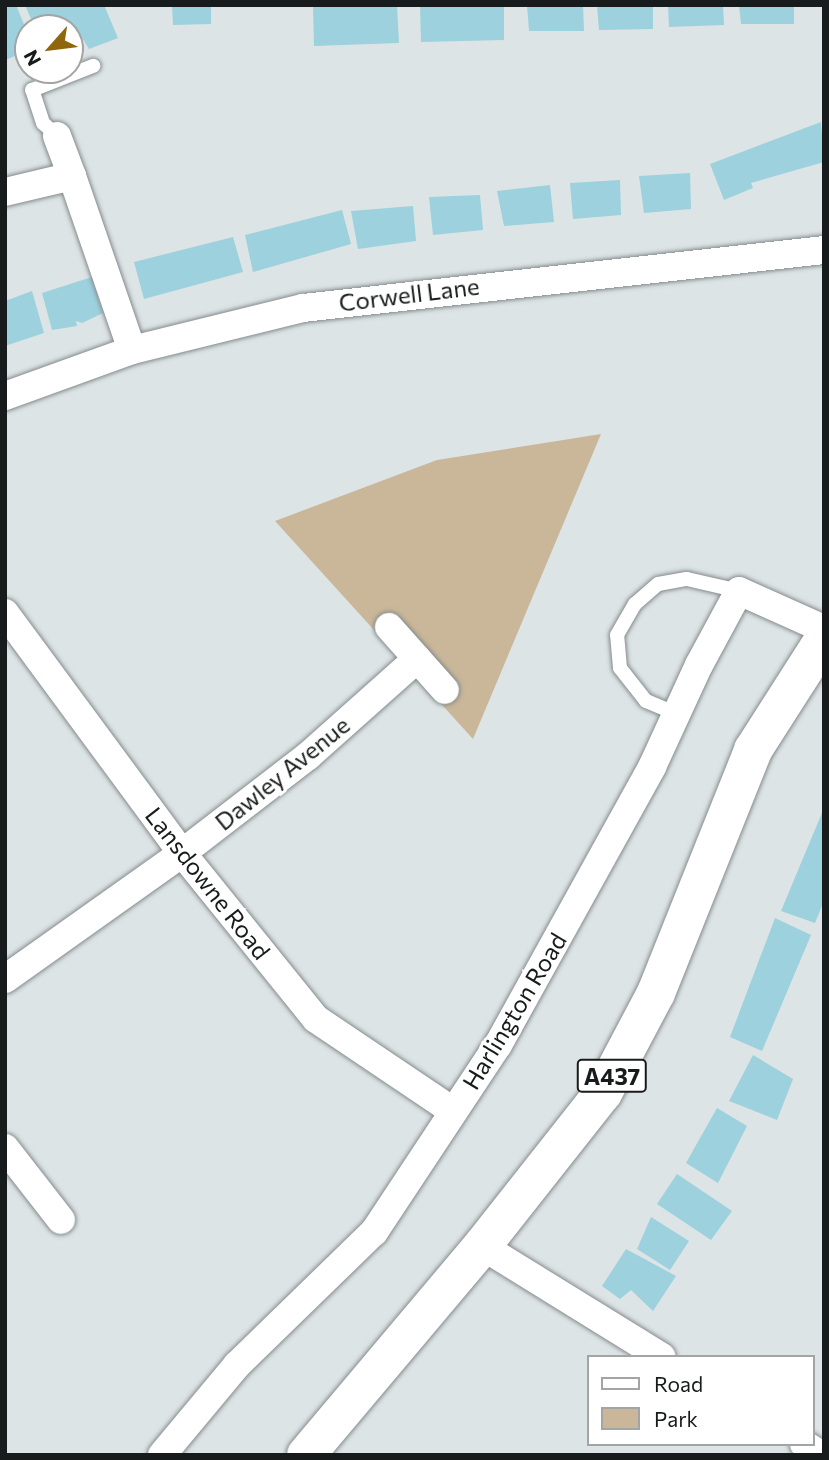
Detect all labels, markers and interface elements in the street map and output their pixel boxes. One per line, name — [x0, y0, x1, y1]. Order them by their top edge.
north arrow — [14, 14, 84, 84]
text: N — [18, 46, 45, 70]
street label: Corwell Lane — [337, 271, 481, 317]
street label: Dawley Avenue — [209, 710, 355, 836]
street label: Lansdowne Road — [140, 801, 276, 965]
street label: Harlington Road — [456, 927, 572, 1095]
road number: A437 — [575, 1056, 649, 1096]
legend — [588, 1355, 815, 1446]
text: Road — [654, 1371, 703, 1396]
text: Park — [654, 1406, 698, 1431]

